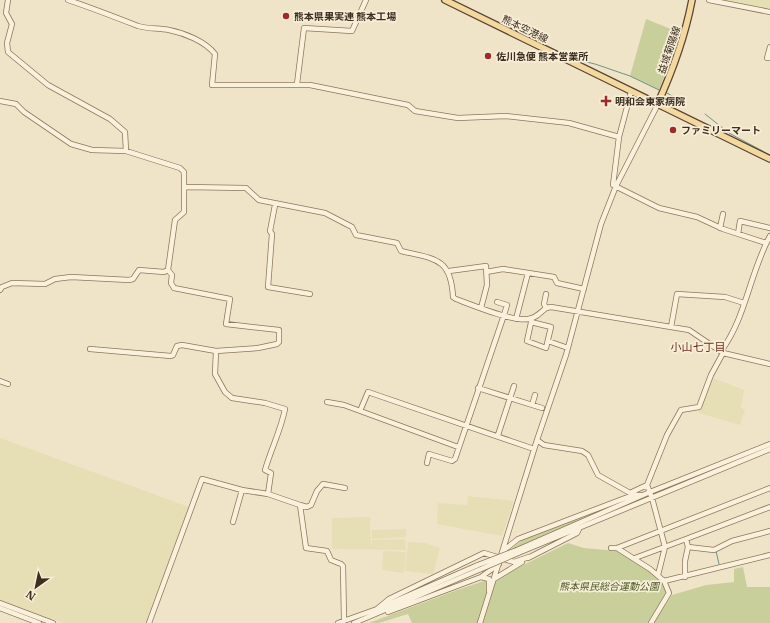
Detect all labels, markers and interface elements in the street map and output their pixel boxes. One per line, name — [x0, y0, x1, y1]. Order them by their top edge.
place label: 熊本県果実連 熊本工場 — [294, 10, 396, 23]
marker: 熊本県果実連 熊本工場 — [281, 11, 291, 21]
street label: 熊本空港線 — [500, 12, 550, 46]
street label: 益城菊陽線 — [655, 24, 683, 76]
place label: 佐川急便 熊本営業所 — [496, 50, 588, 63]
marker: 佐川急便 熊本営業所 — [483, 51, 493, 61]
marker: 明和会東家病院 — [600, 95, 612, 107]
place label: 明和会東家病院 — [615, 95, 685, 108]
place label: ファミリーマート — [681, 124, 761, 137]
marker: ファミリーマート — [668, 125, 678, 135]
district label: 小山七丁目 — [671, 340, 726, 354]
north arrow — [16, 567, 56, 607]
park label: 熊本県民総合運動公園 — [559, 580, 661, 593]
text: N — [23, 587, 38, 604]

